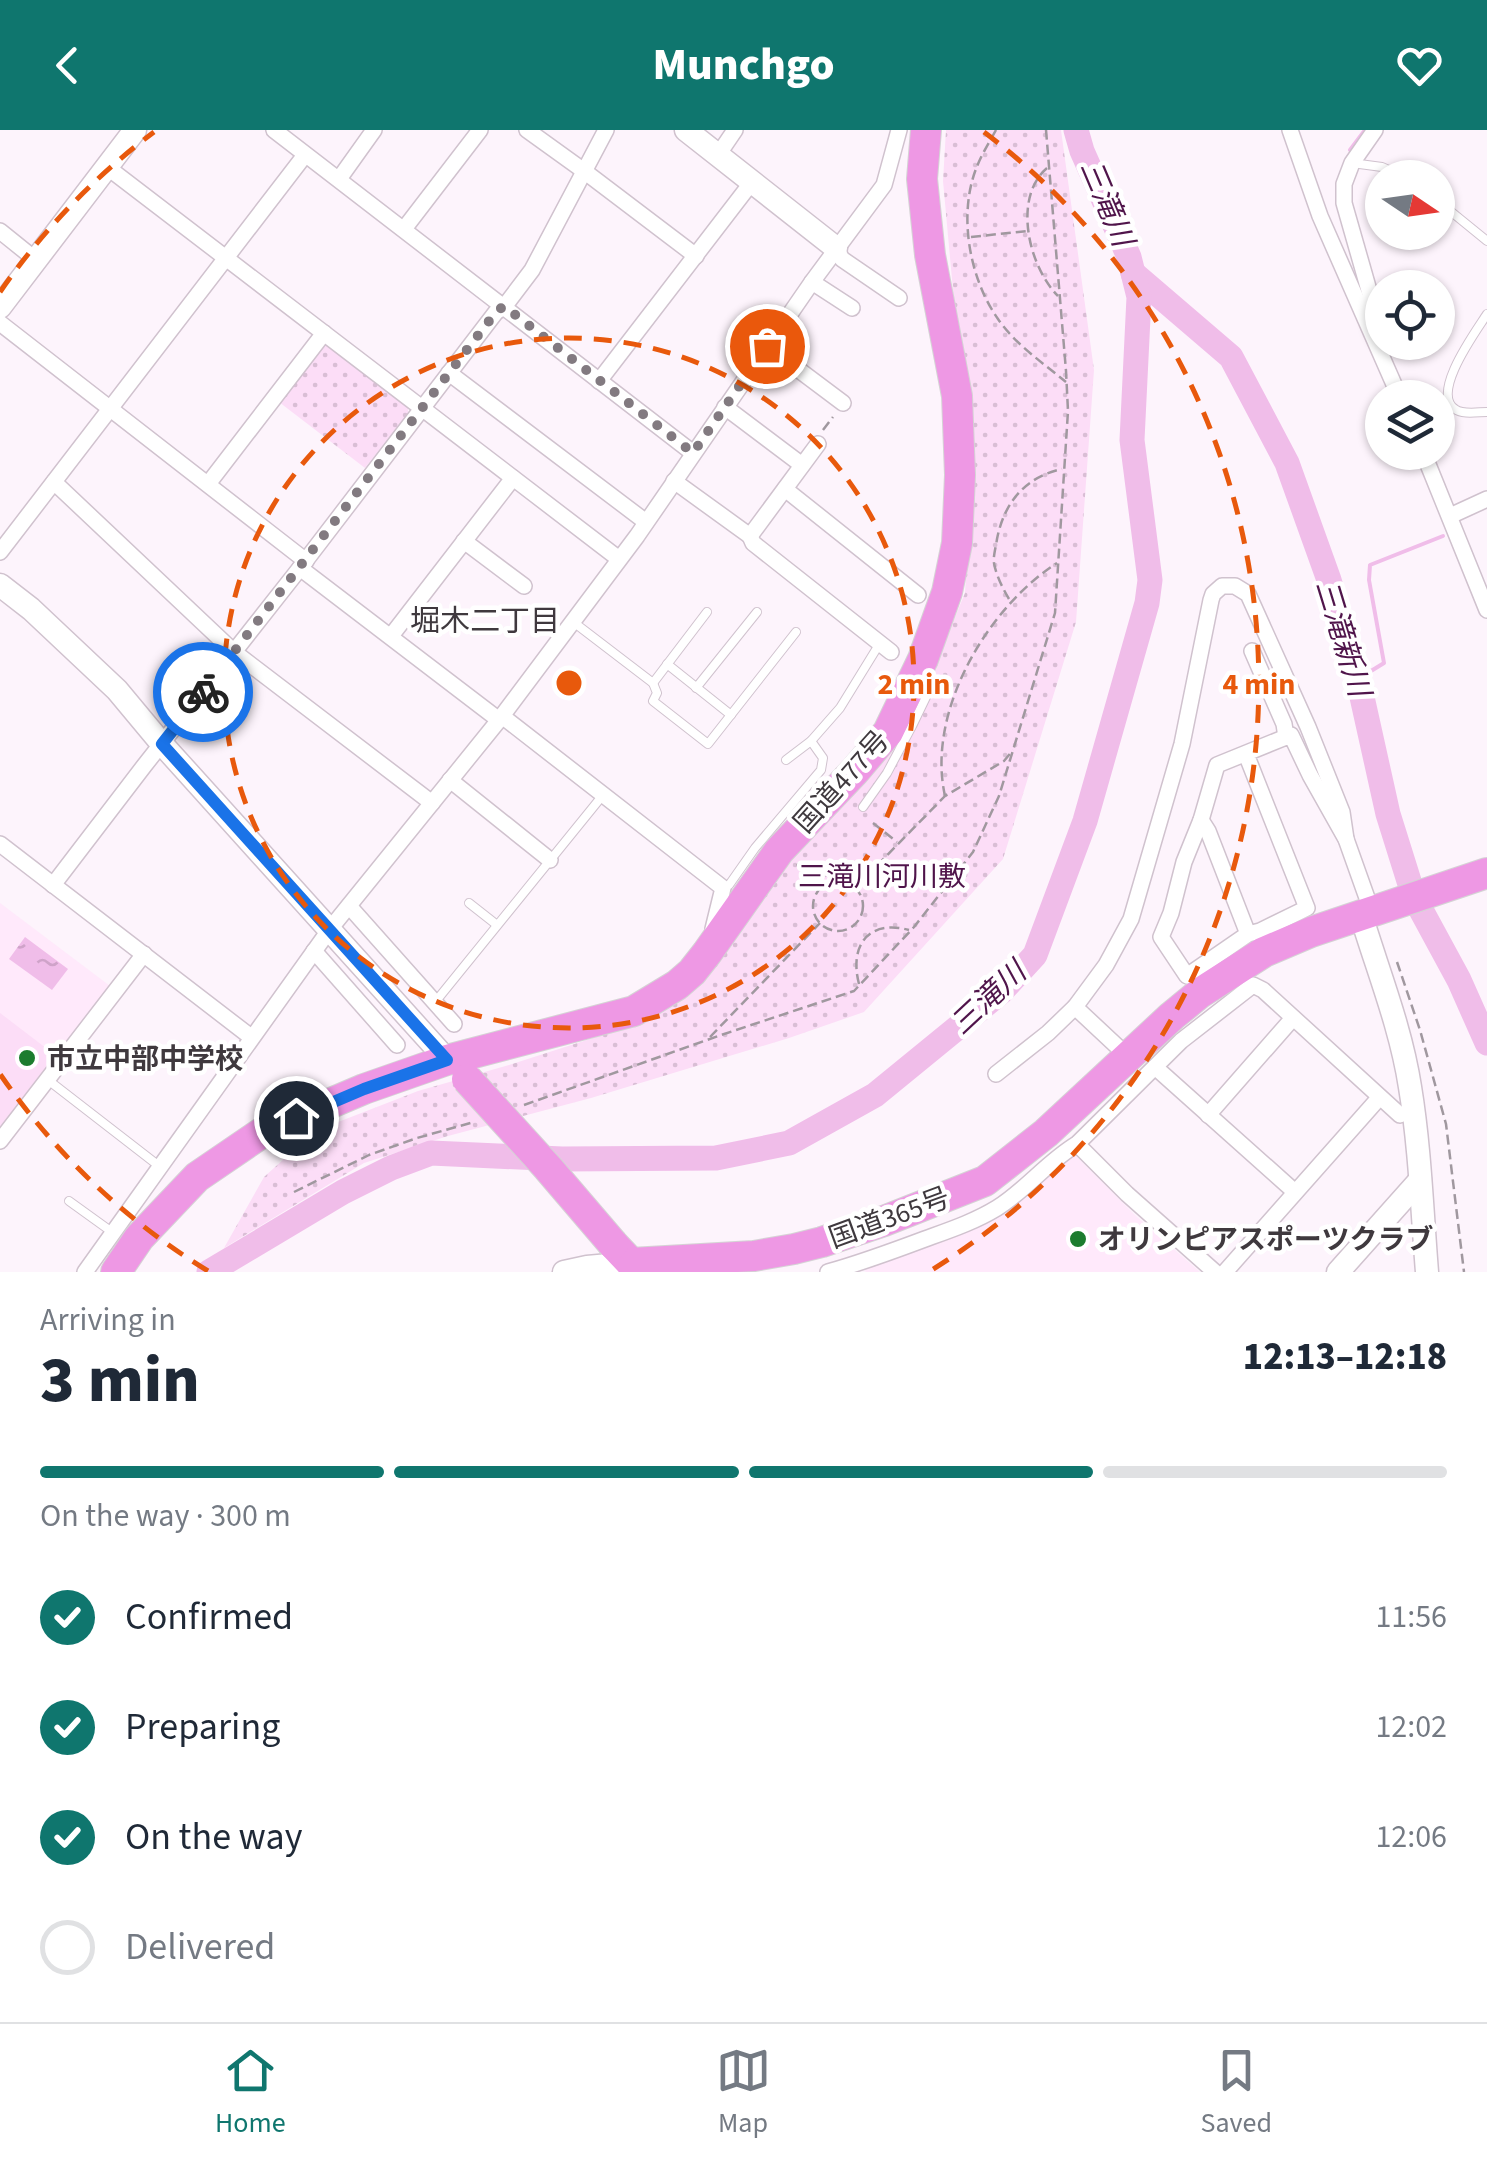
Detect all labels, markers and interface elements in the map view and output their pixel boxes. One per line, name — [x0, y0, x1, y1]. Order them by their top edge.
text: Munchgo — [652, 33, 835, 97]
icon: back — [40, 38, 95, 93]
icon: heart — [1392, 38, 1447, 93]
water label: 三滝川 — [1069, 153, 1145, 256]
north arrow — [1365, 160, 1455, 250]
map controls — [1365, 160, 1455, 470]
button: locate — [1365, 270, 1455, 360]
pin — [725, 304, 810, 389]
icon: bag — [740, 319, 795, 374]
button: layers — [1365, 380, 1455, 470]
water label: 三滝新川 — [1304, 574, 1382, 705]
district label: 堀木二丁目 — [410, 600, 560, 643]
courier — [153, 642, 253, 742]
text: 2 min — [878, 663, 951, 706]
text: 4 min — [1223, 663, 1296, 706]
icon: bike — [176, 665, 231, 720]
centre of rings — [551, 665, 587, 701]
street label: 国道477号 — [785, 722, 899, 842]
park label: 三滝川河川敷 — [798, 857, 966, 897]
water label: 三滝川 — [941, 950, 1038, 1045]
place label: 市立中部中学校 — [47, 1039, 243, 1079]
marker: 市立中部中学校 — [16, 1047, 38, 1069]
pin — [254, 1076, 339, 1161]
icon: home — [269, 1091, 324, 1146]
street label: 国道365号 — [823, 1178, 955, 1258]
place label: オリンピアスポーツクラブ — [1098, 1220, 1433, 1260]
marker: オリンピアスポーツクラブ — [1067, 1228, 1089, 1250]
text: Arriving in — [40, 1297, 176, 1343]
text: 12:13–12:18 — [1243, 1330, 1447, 1384]
text: 3 min — [40, 1334, 200, 1427]
text: On the way · 300 m — [40, 1493, 291, 1539]
icon: check — [40, 1590, 95, 1645]
text: Confirmed — [125, 1590, 293, 1644]
text: 11:56 — [1375, 1594, 1447, 1640]
icon: check — [40, 1700, 95, 1755]
text: Preparing — [125, 1700, 280, 1754]
text: 12:02 — [1375, 1704, 1447, 1750]
icon: check — [40, 1810, 95, 1865]
text: On the way — [125, 1810, 302, 1864]
text: 12:06 — [1375, 1814, 1447, 1860]
text: Delivered — [125, 1920, 275, 1974]
tab: Home — [215, 2043, 286, 2143]
tab: Map — [716, 2043, 771, 2143]
tab: Saved — [1201, 2043, 1272, 2143]

